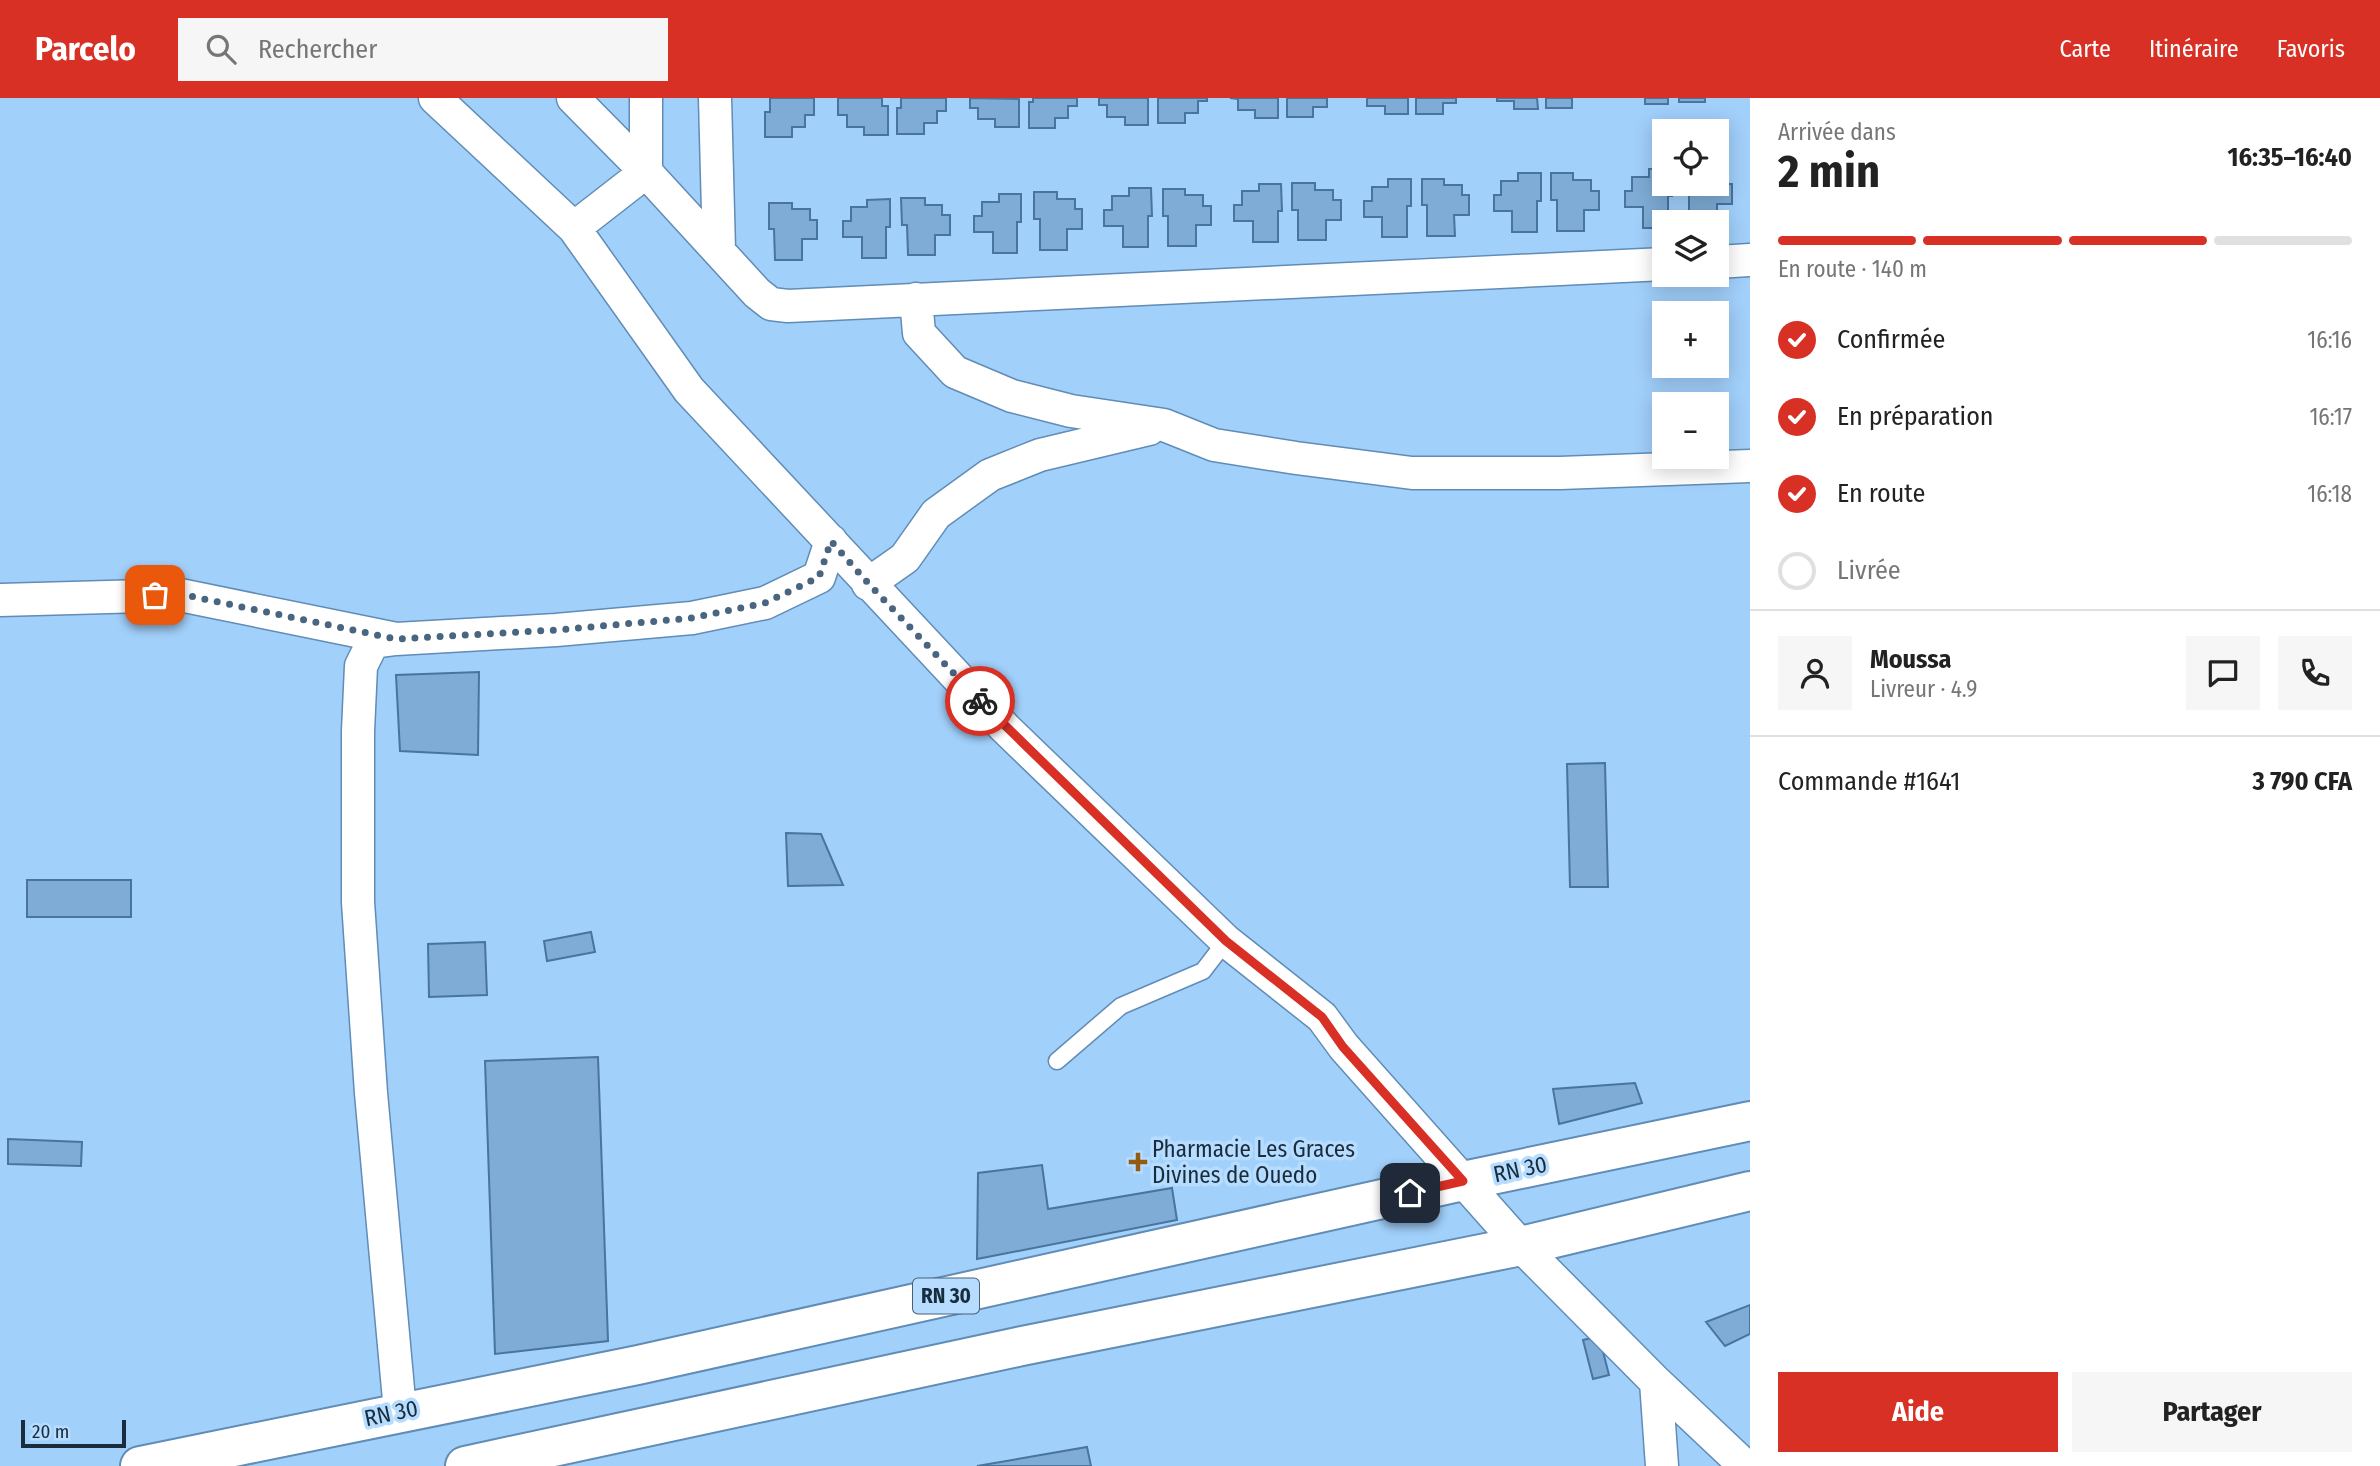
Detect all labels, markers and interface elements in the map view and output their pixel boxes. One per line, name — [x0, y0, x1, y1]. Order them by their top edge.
search box — [178, 18, 668, 81]
text: Parcelo — [35, 29, 136, 69]
icon: search — [202, 30, 240, 68]
text: Rechercher — [258, 34, 377, 65]
text: Carte — [2060, 35, 2111, 63]
text: Itinéraire — [2149, 35, 2239, 63]
text: Favoris — [2277, 35, 2345, 63]
text: Arrivée dans — [1778, 118, 1896, 146]
map controls — [1652, 119, 1729, 469]
button: locate — [1652, 119, 1729, 196]
text: 16:35–16:40 — [2227, 142, 2352, 173]
text: 2 min — [1778, 144, 1880, 199]
button: layers — [1652, 210, 1729, 287]
text: En route · 140 m — [1778, 255, 1927, 283]
button: + — [1652, 301, 1729, 378]
icon: check — [1778, 321, 1816, 359]
text: Confirmée — [1837, 324, 1945, 355]
text: 16:16 — [2307, 326, 2352, 354]
button: − — [1652, 392, 1729, 469]
icon: check — [1778, 398, 1816, 436]
text: En préparation — [1837, 401, 1994, 432]
text: 16:17 — [2309, 403, 2352, 431]
icon: check — [1778, 475, 1816, 513]
text: En route — [1837, 478, 1925, 509]
text: 16:18 — [2307, 480, 2352, 508]
text: Livrée — [1837, 555, 1901, 586]
pin — [125, 565, 185, 625]
icon: bag — [136, 576, 174, 614]
button: person — [1778, 636, 1852, 710]
button: chat — [2186, 636, 2260, 710]
button: phone — [2278, 636, 2352, 710]
text: Moussa — [1870, 644, 1951, 675]
courier — [945, 666, 1015, 736]
text: Livreur · 4.9 — [1870, 675, 1977, 703]
icon: bike — [961, 682, 999, 720]
text: Commande #1641 — [1778, 766, 1960, 797]
text: 3 790 CFA — [2252, 766, 2352, 797]
place label: Pharmacie Les Graces Divines de Ouedo — [1152, 1135, 1355, 1189]
street label: RN 30 — [1491, 1150, 1549, 1188]
marker: Pharmacie Les Graces Divines de Ouedo — [1130, 1154, 1146, 1170]
pin — [1380, 1163, 1440, 1223]
icon: home — [1391, 1174, 1429, 1212]
road number: RN 30 — [913, 1278, 979, 1314]
button: Aide — [1778, 1372, 2058, 1452]
button: Partager — [2072, 1372, 2352, 1452]
street label: RN 30 — [362, 1394, 420, 1432]
scale bar — [21, 1417, 126, 1449]
text: 20 m — [32, 1420, 69, 1443]

